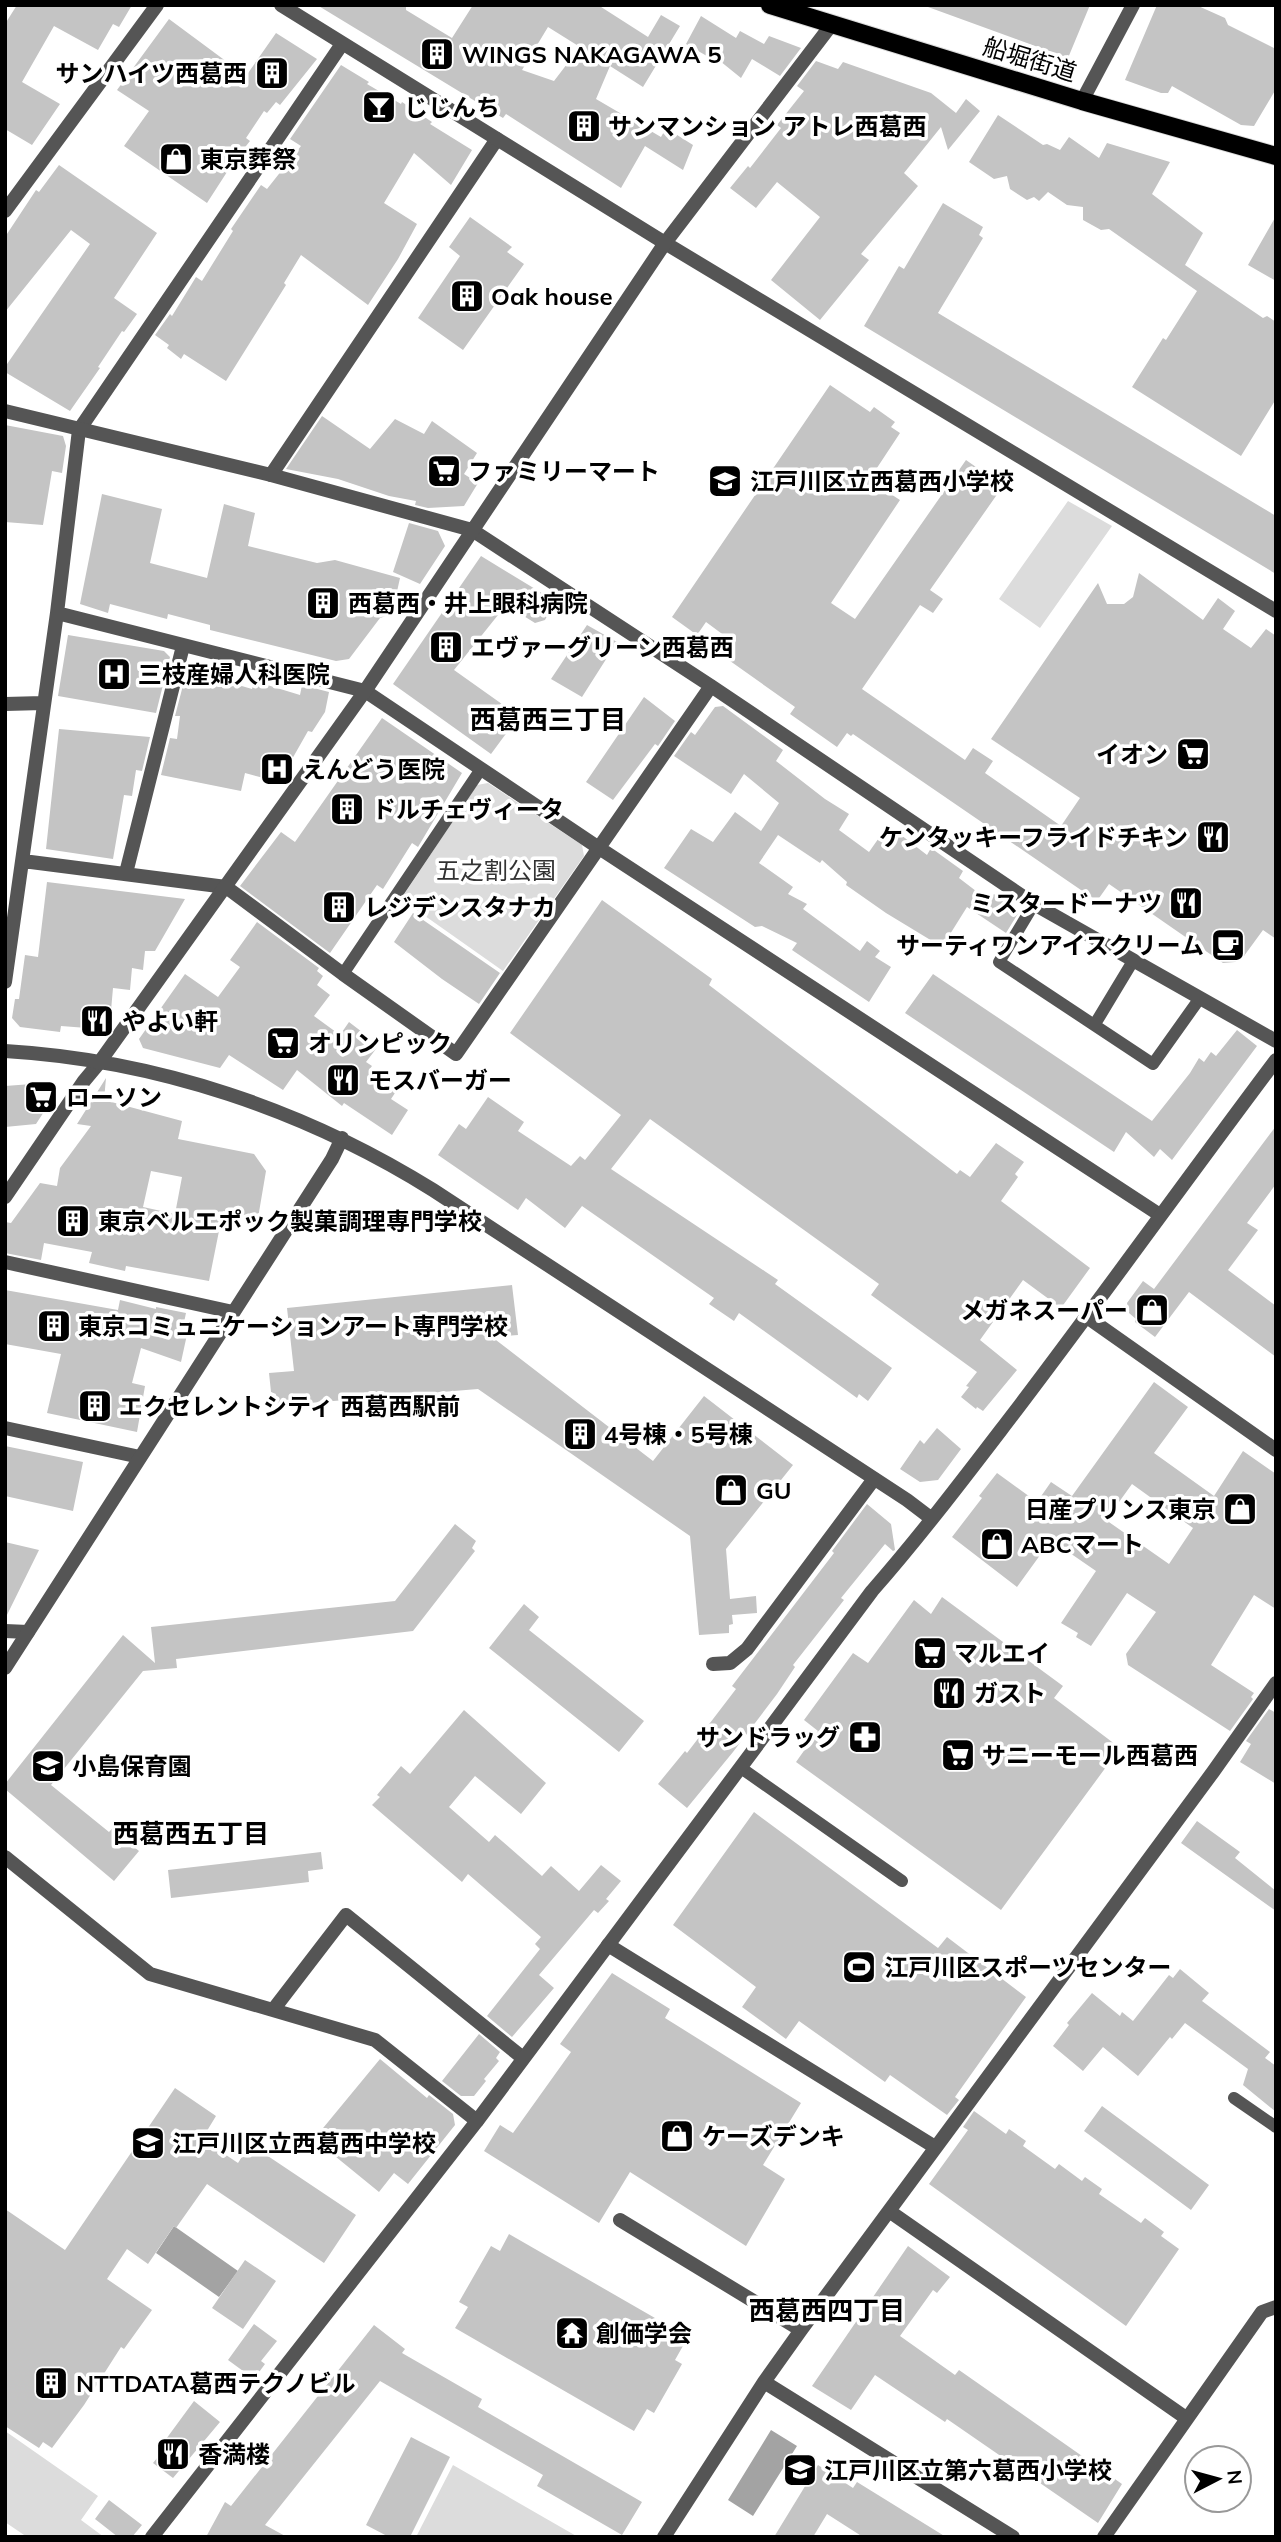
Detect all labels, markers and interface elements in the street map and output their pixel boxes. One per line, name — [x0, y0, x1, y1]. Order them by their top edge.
street label: 船堀街道 — [980, 31, 1080, 87]
building icon: WINGS NAKAGAWA 5 — [418, 35, 456, 73]
place label: WINGS NAKAGAWA 5 — [462, 39, 722, 69]
building icon: サンハイツ西葛西 — [253, 54, 291, 92]
place label: サンハイツ西葛西 — [55, 58, 247, 88]
bar icon: じじんち — [360, 88, 398, 126]
place label: じじんち — [404, 92, 500, 122]
building icon: サンマンション アトレ西葛西 — [565, 107, 603, 145]
place label: サンマンション アトレ西葛西 — [608, 111, 927, 141]
shop icon: 東京葬祭 — [157, 140, 195, 178]
place label: 東京葬祭 — [200, 144, 296, 174]
building icon: Oak house — [448, 277, 486, 315]
place label: Oak house — [491, 281, 613, 311]
supermarket icon: ファミリーマート — [425, 452, 463, 490]
place label: ファミリーマート — [468, 456, 660, 486]
school or university icon: 江戸川区立西葛西小学校 — [706, 462, 744, 500]
place label: 江戸川区立西葛西小学校 — [750, 466, 1014, 496]
building icon: 西葛西・井上眼科病院 — [304, 584, 342, 622]
place label: 西葛西・井上眼科病院 — [348, 588, 588, 618]
building icon: エヴァーグリーン西葛西 — [427, 628, 465, 666]
place label: エヴァーグリーン西葛西 — [471, 632, 734, 662]
hospital icon: 三枝産婦人科医院 — [95, 655, 133, 693]
place label: 三枝産婦人科医院 — [138, 659, 330, 689]
district label: 西葛西三丁目 — [470, 703, 626, 736]
supermarket icon: イオン — [1174, 735, 1212, 773]
place label: イオン — [1096, 739, 1168, 769]
hospital icon: えんどう医院 — [258, 750, 296, 788]
place label: えんどう医院 — [302, 754, 445, 784]
building icon: ドルチェヴィータ — [328, 790, 366, 828]
place label: ドルチェヴィータ — [372, 794, 564, 824]
restaurant icon: ケンタッキーフライドチキン — [1194, 818, 1232, 856]
place label: ケンタッキーフライドチキン — [879, 822, 1188, 852]
park label: 五之割公園 — [436, 855, 556, 885]
restaurant icon: ミスタードーナツ — [1167, 884, 1205, 922]
building icon: レジデンスタナカ — [320, 888, 358, 926]
place label: ミスタードーナツ — [970, 888, 1162, 918]
place label: レジデンスタナカ — [364, 892, 556, 922]
cafe icon: サーティワンアイスクリーム — [1209, 926, 1247, 964]
place label: サーティワンアイスクリーム — [896, 930, 1204, 960]
restaurant icon: やよい軒 — [78, 1002, 116, 1040]
place label: やよい軒 — [122, 1006, 218, 1036]
supermarket icon: オリンピック — [264, 1024, 302, 1062]
place label: オリンピック — [308, 1028, 452, 1058]
restaurant icon: モスバーガー — [324, 1061, 362, 1099]
place label: モスバーガー — [368, 1065, 512, 1095]
supermarket icon: ローソン — [22, 1078, 60, 1116]
place label: ローソン — [66, 1082, 162, 1112]
building icon: 東京ベルエポック製菓調理専門学校 — [54, 1202, 92, 1240]
place label: 東京ベルエポック製菓調理専門学校 — [98, 1206, 482, 1236]
shop icon: メガネスーパー — [1133, 1291, 1171, 1329]
place label: メガネスーパー — [960, 1295, 1128, 1325]
building icon: 東京コミュニケーションアート専門学校 — [35, 1307, 73, 1345]
place label: 東京コミュニケーションアート専門学校 — [78, 1311, 508, 1341]
building icon: エクセレントシティ 西葛西駅前 — [76, 1387, 114, 1425]
place label: エクセレントシティ 西葛西駅前 — [119, 1391, 460, 1421]
building icon: 4号棟・5号棟 — [561, 1415, 599, 1453]
place label: 4号棟・5号棟 — [604, 1419, 753, 1449]
shop icon: GU — [712, 1471, 750, 1509]
place label: GU — [756, 1475, 792, 1505]
shop icon: 日産プリンス東京 — [1221, 1490, 1259, 1528]
place label: 日産プリンス東京 — [1024, 1494, 1216, 1524]
shop icon: ABCマート — [978, 1525, 1016, 1563]
place label: ABCマート — [1021, 1529, 1144, 1559]
supermarket icon: マルエイ — [911, 1634, 949, 1672]
place label: マルエイ — [954, 1638, 1050, 1668]
restaurant icon: ガスト — [930, 1674, 968, 1712]
place label: ガスト — [974, 1678, 1046, 1708]
pharmacy icon: サンドラッグ — [846, 1718, 884, 1756]
place label: サンドラッグ — [696, 1722, 840, 1752]
supermarket icon: サニーモール西葛西 — [939, 1736, 977, 1774]
place label: サニーモール西葛西 — [982, 1740, 1198, 1770]
school or university icon: 小島保育園 — [29, 1747, 67, 1785]
place label: 小島保育園 — [72, 1751, 192, 1781]
district label: 西葛西五丁目 — [113, 1817, 269, 1850]
sports icon: 江戸川区スポーツセンター — [840, 1948, 878, 1986]
place label: 江戸川区スポーツセンター — [884, 1952, 1172, 1982]
shop icon: ケーズデンキ — [658, 2117, 696, 2155]
place label: ケーズデンキ — [702, 2121, 845, 2151]
school or university icon: 江戸川区立西葛西中学校 — [129, 2124, 167, 2162]
place label: 江戸川区立西葛西中学校 — [172, 2128, 436, 2158]
district label: 西葛西四丁目 — [749, 2294, 905, 2327]
temple icon: 創価学会 — [553, 2314, 591, 2352]
place label: 創価学会 — [596, 2318, 692, 2348]
building icon: NTTDATA葛西テクノビル — [32, 2364, 70, 2402]
place label: NTTDATA葛西テクノビル — [76, 2368, 356, 2398]
restaurant icon: 香満楼 — [154, 2435, 192, 2473]
place label: 香満楼 — [198, 2439, 270, 2469]
north arrow — [1183, 2444, 1253, 2514]
school or university icon: 江戸川区立第六葛西小学校 — [781, 2451, 819, 2489]
place label: 江戸川区立第六葛西小学校 — [824, 2455, 1112, 2485]
text: N — [1222, 2469, 1248, 2486]

